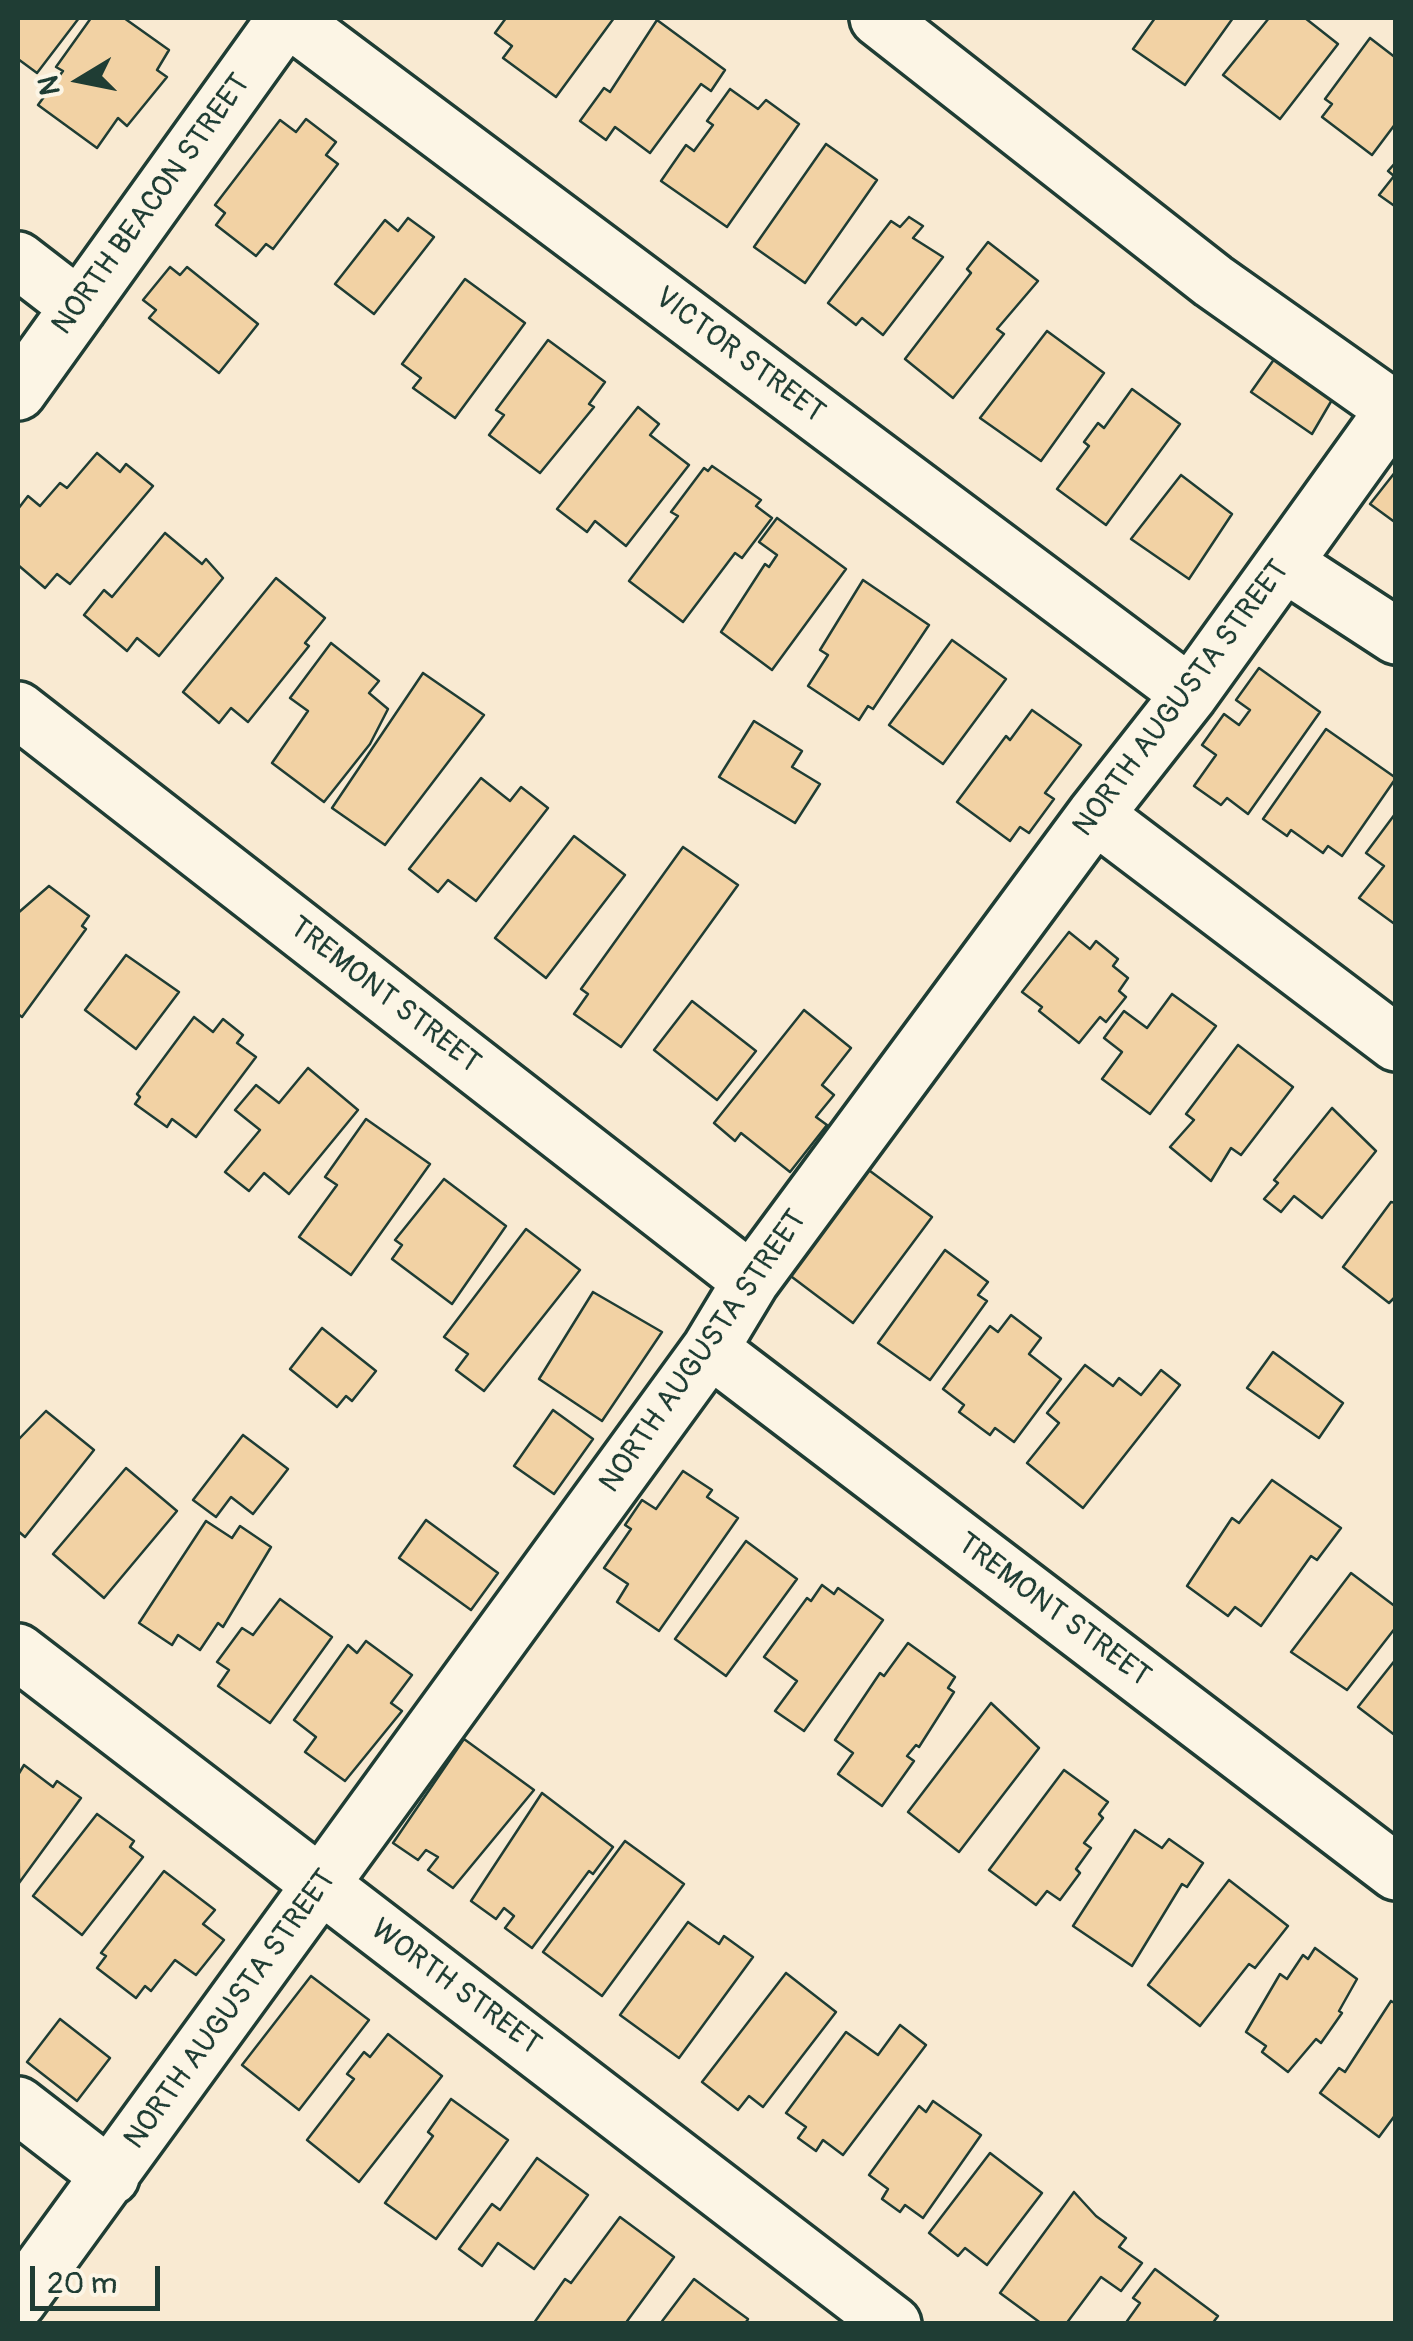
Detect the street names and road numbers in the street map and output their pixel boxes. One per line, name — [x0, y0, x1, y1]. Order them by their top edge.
street label: NORTH BEACON STREET — [45, 68, 259, 342]
street label: VICTOR STREET — [647, 280, 831, 432]
street label: NORTH AUGUSTA STREET — [1066, 554, 1298, 844]
street label: TREMONT STREET — [281, 910, 487, 1082]
street label: NORTH AUGUSTA STREET — [593, 1204, 815, 1500]
street label: TREMONT STREET — [949, 1526, 1157, 1696]
street label: NORTH AUGUSTA STREET — [118, 1863, 344, 2157]
street label: WORTH STREET — [363, 1912, 547, 2064]

